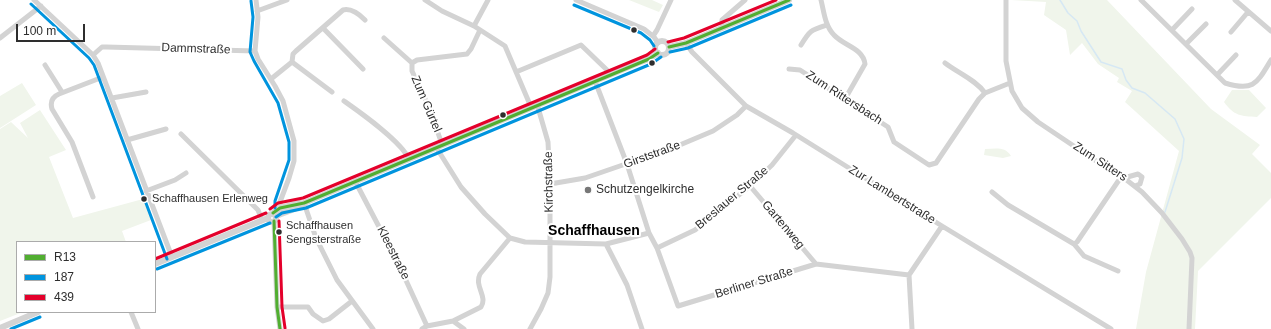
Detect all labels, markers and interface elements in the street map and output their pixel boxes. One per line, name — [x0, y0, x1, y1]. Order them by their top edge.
scale bar — [18, 16, 87, 42]
text: 100 m — [23, 24, 56, 38]
unlabelled marker — [629, 25, 639, 35]
street label: Dammstraße — [161, 41, 231, 57]
unlabelled marker — [647, 58, 657, 68]
street label: Zum Rittersbach — [803, 68, 885, 128]
street label: Zum Gürtel — [408, 74, 444, 134]
unlabelled marker — [498, 110, 508, 120]
street label: Girststraße — [622, 138, 682, 172]
street label: Zum Sitters — [1070, 139, 1130, 185]
street label: Kirchstraße — [541, 151, 557, 213]
street label: Breslauer Straße — [693, 163, 771, 233]
street label: Zur Lambertstraße — [846, 163, 938, 227]
place label: Schutzengelkirche — [596, 183, 694, 197]
marker: Schutzengelkirche — [583, 185, 593, 195]
place label: Schaffhausen Erlenweg — [152, 192, 268, 206]
marker: Schaffhausen Erlenweg — [139, 194, 149, 204]
street label: Gartenweg — [759, 198, 807, 252]
place label: Schaffhausen Sengsterstraße — [286, 219, 361, 245]
district label: Schaffhausen — [548, 223, 640, 239]
street label: Kleestraße — [373, 224, 413, 282]
marker: Schaffhausen Sengsterstraße — [274, 227, 284, 237]
legend — [16, 241, 156, 313]
text: R13 — [54, 250, 76, 264]
street label: Berliner Straße — [713, 264, 795, 302]
text: 187 — [54, 270, 74, 284]
text: 439 — [54, 290, 74, 304]

